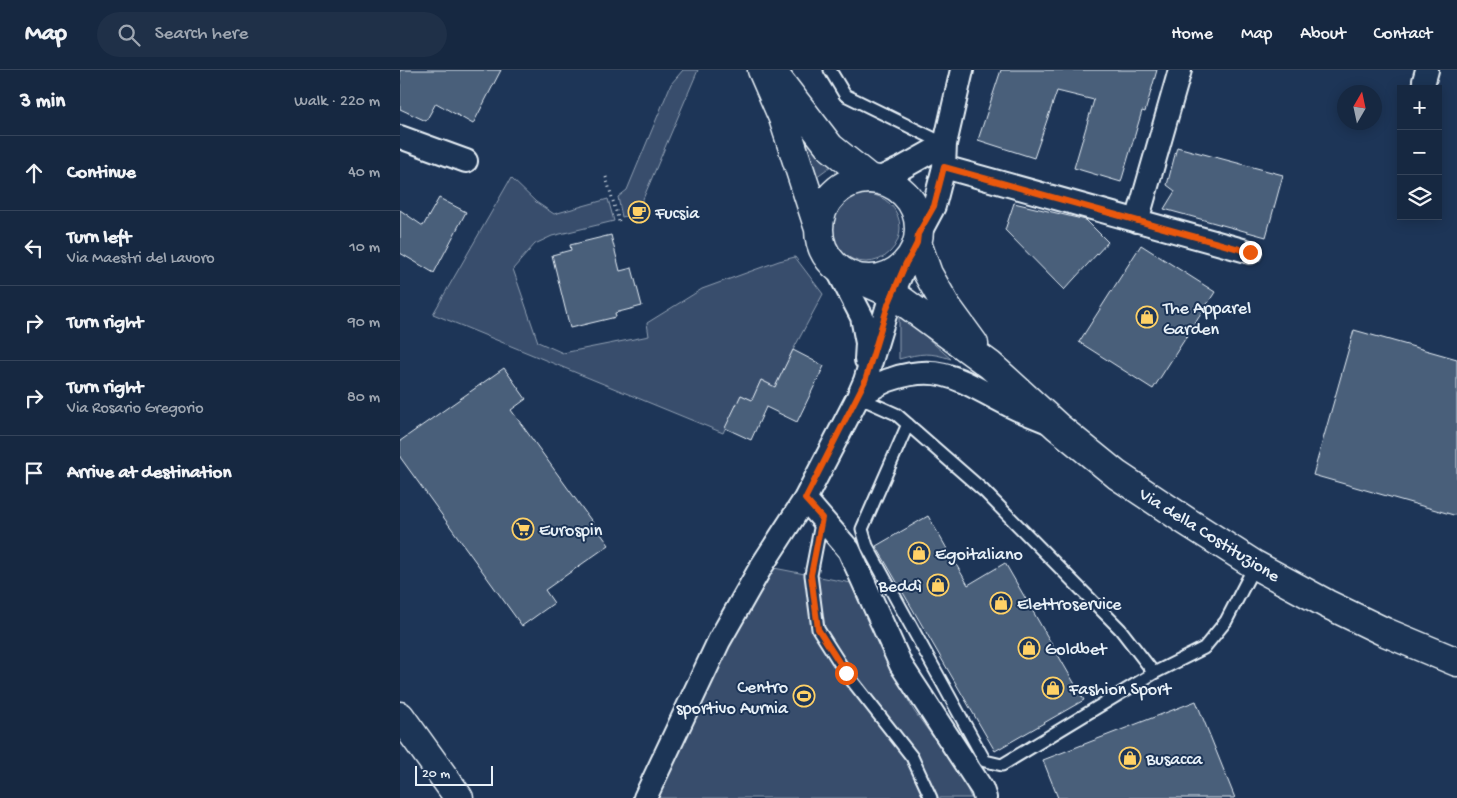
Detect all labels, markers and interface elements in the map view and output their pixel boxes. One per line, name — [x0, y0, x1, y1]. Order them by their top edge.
search box — [97, 12, 447, 57]
text: Map — [25, 20, 67, 49]
icon: search — [115, 21, 143, 49]
text: Search here — [155, 23, 248, 46]
text: Home — [1171, 24, 1213, 45]
text: Map — [1241, 24, 1272, 45]
text: About — [1300, 24, 1346, 45]
text: Contact — [1374, 24, 1432, 45]
north arrow — [1337, 85, 1382, 130]
map controls — [1397, 85, 1442, 220]
button: + — [1397, 85, 1442, 130]
text: 3 min — [20, 90, 65, 115]
text: Walk · 220 m — [294, 93, 380, 112]
button: − — [1397, 130, 1442, 175]
icon: ahead — [20, 159, 48, 187]
text: Continue — [67, 162, 136, 185]
text: 40 m — [348, 164, 380, 183]
button: layers — [1397, 175, 1442, 220]
cafe icon: Fucsia — [627, 200, 651, 224]
place label: Fucsia — [654, 204, 700, 225]
text: Turn left — [67, 227, 131, 250]
icon: left — [20, 234, 48, 262]
text: 10 m — [349, 239, 380, 258]
route end — [1239, 241, 1262, 264]
text: Via Maestri del Lavoro — [67, 250, 215, 269]
place label: The Apparel Garden — [1162, 299, 1251, 341]
shop icon: The Apparel Garden — [1135, 305, 1159, 329]
icon: right — [20, 309, 48, 337]
text: Turn right — [67, 312, 143, 335]
text: 90 m — [348, 314, 380, 333]
text: Turn right — [67, 377, 143, 400]
icon: right — [20, 384, 48, 412]
text: 80 m — [347, 389, 380, 408]
text: Via Rosario Gregorio — [67, 400, 204, 419]
icon: arrive — [20, 459, 48, 487]
text: Arrive at destination — [67, 462, 231, 485]
street label: Via della Costituzione — [1134, 484, 1284, 588]
supermarket icon: Eurospin — [511, 517, 535, 541]
place label: Eurospin — [539, 521, 603, 542]
shop icon: Egoitaliano — [907, 541, 931, 565]
place label: Egoitaliano — [935, 545, 1023, 566]
shop icon: Beddì — [926, 573, 950, 597]
place label: Beddì — [878, 577, 922, 598]
shop icon: Elettroservice — [989, 591, 1013, 615]
place label: Elettroservice — [1017, 595, 1122, 616]
shop icon: Goldbet — [1017, 636, 1041, 660]
place label: Goldbet — [1045, 640, 1108, 661]
route start — [835, 662, 858, 685]
shop icon: Fashion Sport — [1041, 676, 1065, 700]
place label: Centro sportivo Aurnia — [676, 678, 789, 720]
place label: Fashion Sport — [1068, 680, 1172, 701]
sports icon: Centro sportivo Aurnia — [792, 684, 816, 708]
shop icon: Busacca — [1118, 746, 1142, 770]
place label: Busacca — [1145, 750, 1204, 771]
scale bar — [415, 763, 492, 786]
text: 20 m — [422, 766, 450, 783]

